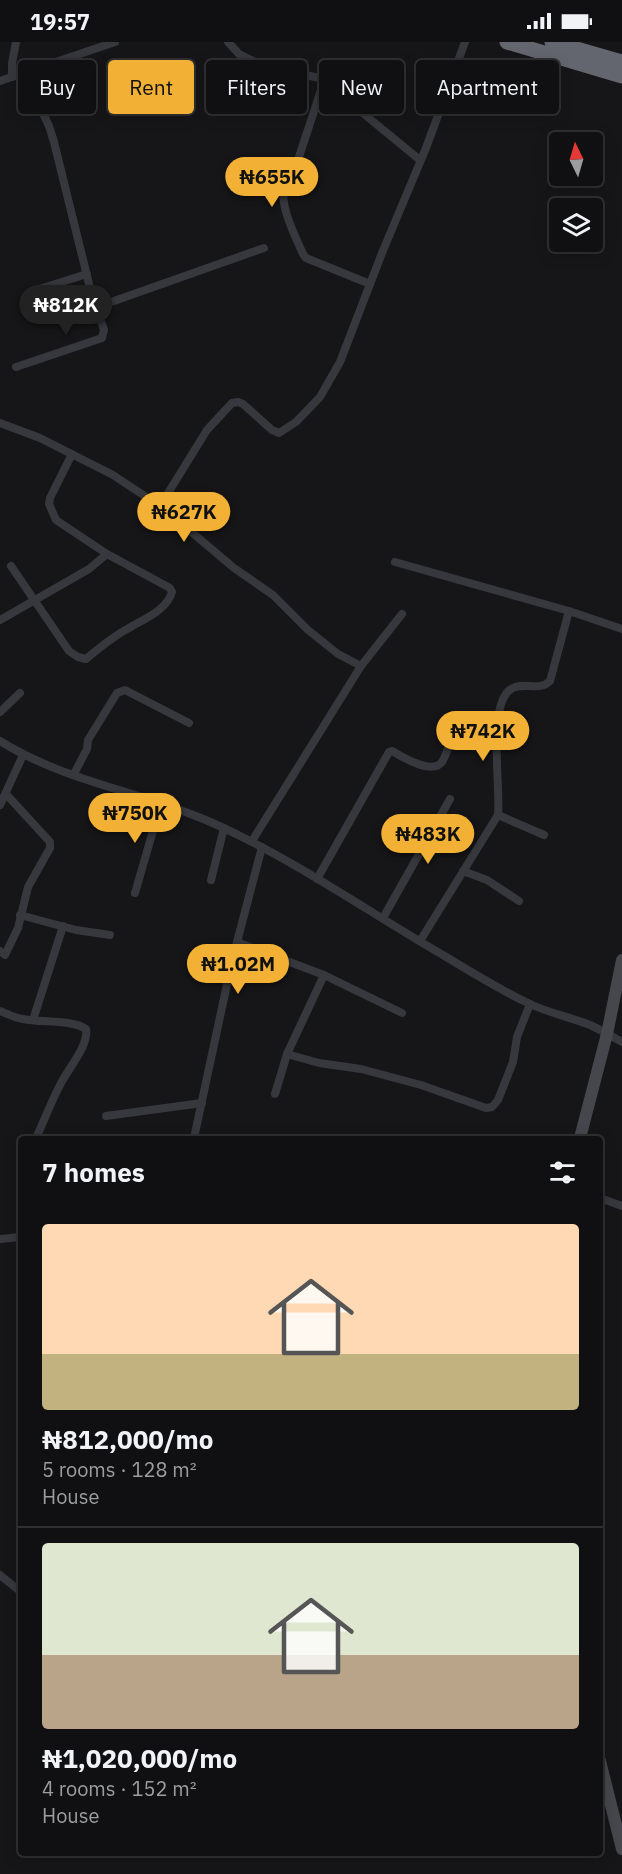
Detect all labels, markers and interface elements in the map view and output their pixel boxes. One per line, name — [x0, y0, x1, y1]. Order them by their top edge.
text: 19:57 — [30, 7, 90, 36]
chip: Buy — [18, 60, 96, 114]
chip: Rent — [108, 60, 194, 114]
chip: Filters — [206, 60, 307, 114]
chip: New — [319, 60, 404, 114]
chip: Apartment — [416, 60, 559, 114]
north arrow — [549, 132, 603, 186]
map controls — [549, 132, 603, 252]
pin: ₦655K — [230, 157, 314, 208]
text: ₦655K — [239, 163, 305, 190]
button: layers — [549, 198, 603, 252]
pin: ₦812K — [24, 285, 108, 336]
text: ₦812K — [33, 291, 99, 318]
pin: ₦627K — [142, 492, 226, 543]
text: ₦627K — [151, 498, 217, 525]
pin: ₦742K — [441, 711, 525, 762]
text: ₦742K — [450, 717, 516, 744]
pin: ₦750K — [93, 793, 177, 844]
text: ₦750K — [102, 799, 168, 826]
pin: ₦483K — [386, 814, 470, 865]
text: ₦483K — [395, 820, 461, 847]
pin: ₦1.02M — [189, 944, 287, 995]
text: ₦1.02M — [201, 950, 275, 977]
text: 7 homes — [42, 1155, 145, 1189]
icon: filters — [546, 1156, 579, 1189]
icon: home — [257, 1263, 365, 1371]
text: ₦812,000/mo — [42, 1422, 213, 1456]
text: 5 rooms · 128 m² — [42, 1456, 197, 1483]
text: House — [42, 1483, 99, 1510]
icon: home — [257, 1582, 365, 1690]
text: ₦1,020,000/mo — [42, 1741, 237, 1775]
text: 4 rooms · 152 m² — [42, 1775, 197, 1802]
text: House — [42, 1802, 99, 1829]

